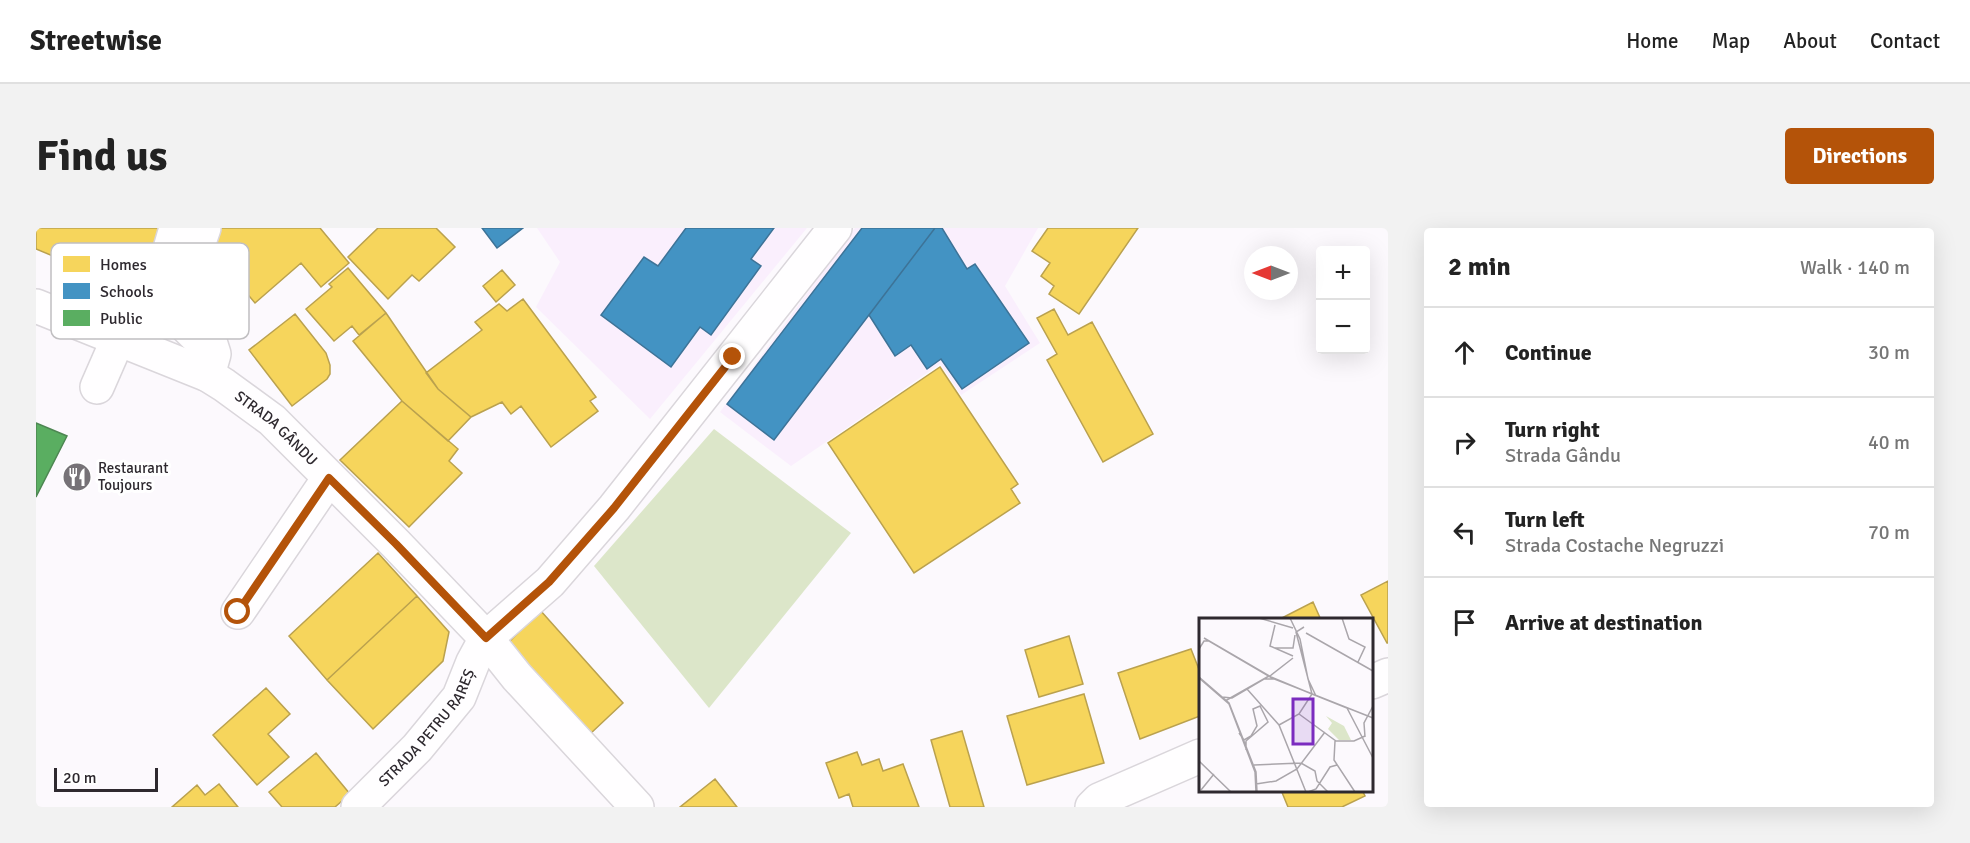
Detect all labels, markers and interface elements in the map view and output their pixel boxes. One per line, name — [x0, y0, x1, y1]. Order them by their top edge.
text: Streetwise — [30, 24, 162, 58]
text: Home — [1626, 28, 1679, 54]
text: Map — [1712, 28, 1750, 54]
text: About — [1783, 28, 1837, 54]
text: Contact — [1870, 28, 1940, 54]
button: Directions — [1785, 128, 1934, 184]
text: Find us — [36, 131, 167, 182]
legend — [51, 243, 249, 339]
north arrow — [1244, 246, 1298, 300]
map controls — [1316, 246, 1370, 354]
button: + — [1316, 246, 1370, 300]
text: 2 min — [1448, 251, 1511, 283]
text: Homes — [100, 255, 147, 275]
text: Walk · 140 m — [1800, 255, 1910, 280]
text: Schools — [100, 282, 153, 302]
button: − — [1316, 300, 1370, 354]
text: Public — [100, 309, 143, 329]
icon: ahead — [1448, 336, 1481, 369]
text: Continue — [1505, 339, 1592, 366]
text: 30 m — [1868, 340, 1910, 365]
route end — [719, 343, 745, 369]
street label: STRADA GÂNDU — [231, 387, 321, 469]
text: Turn right — [1505, 416, 1600, 443]
icon: right — [1448, 426, 1481, 459]
text: 40 m — [1868, 430, 1910, 455]
text: Strada Gându — [1505, 443, 1621, 468]
place label: Restaurant Toujours — [98, 459, 168, 494]
restaurant icon: Restaurant Toujours — [61, 461, 93, 493]
text: Turn left — [1505, 506, 1585, 533]
icon: left — [1448, 516, 1481, 549]
text: 70 m — [1868, 520, 1910, 545]
text: Strada Costache Negruzzi — [1505, 533, 1724, 558]
route start — [224, 598, 250, 624]
icon: arrive — [1448, 606, 1481, 639]
text: Arrive at destination — [1505, 609, 1702, 636]
inset map — [1199, 618, 1373, 792]
street label: STRADA PETRU RAREȘ — [375, 666, 478, 790]
scale bar — [54, 765, 158, 792]
text: 20 m — [63, 768, 97, 788]

